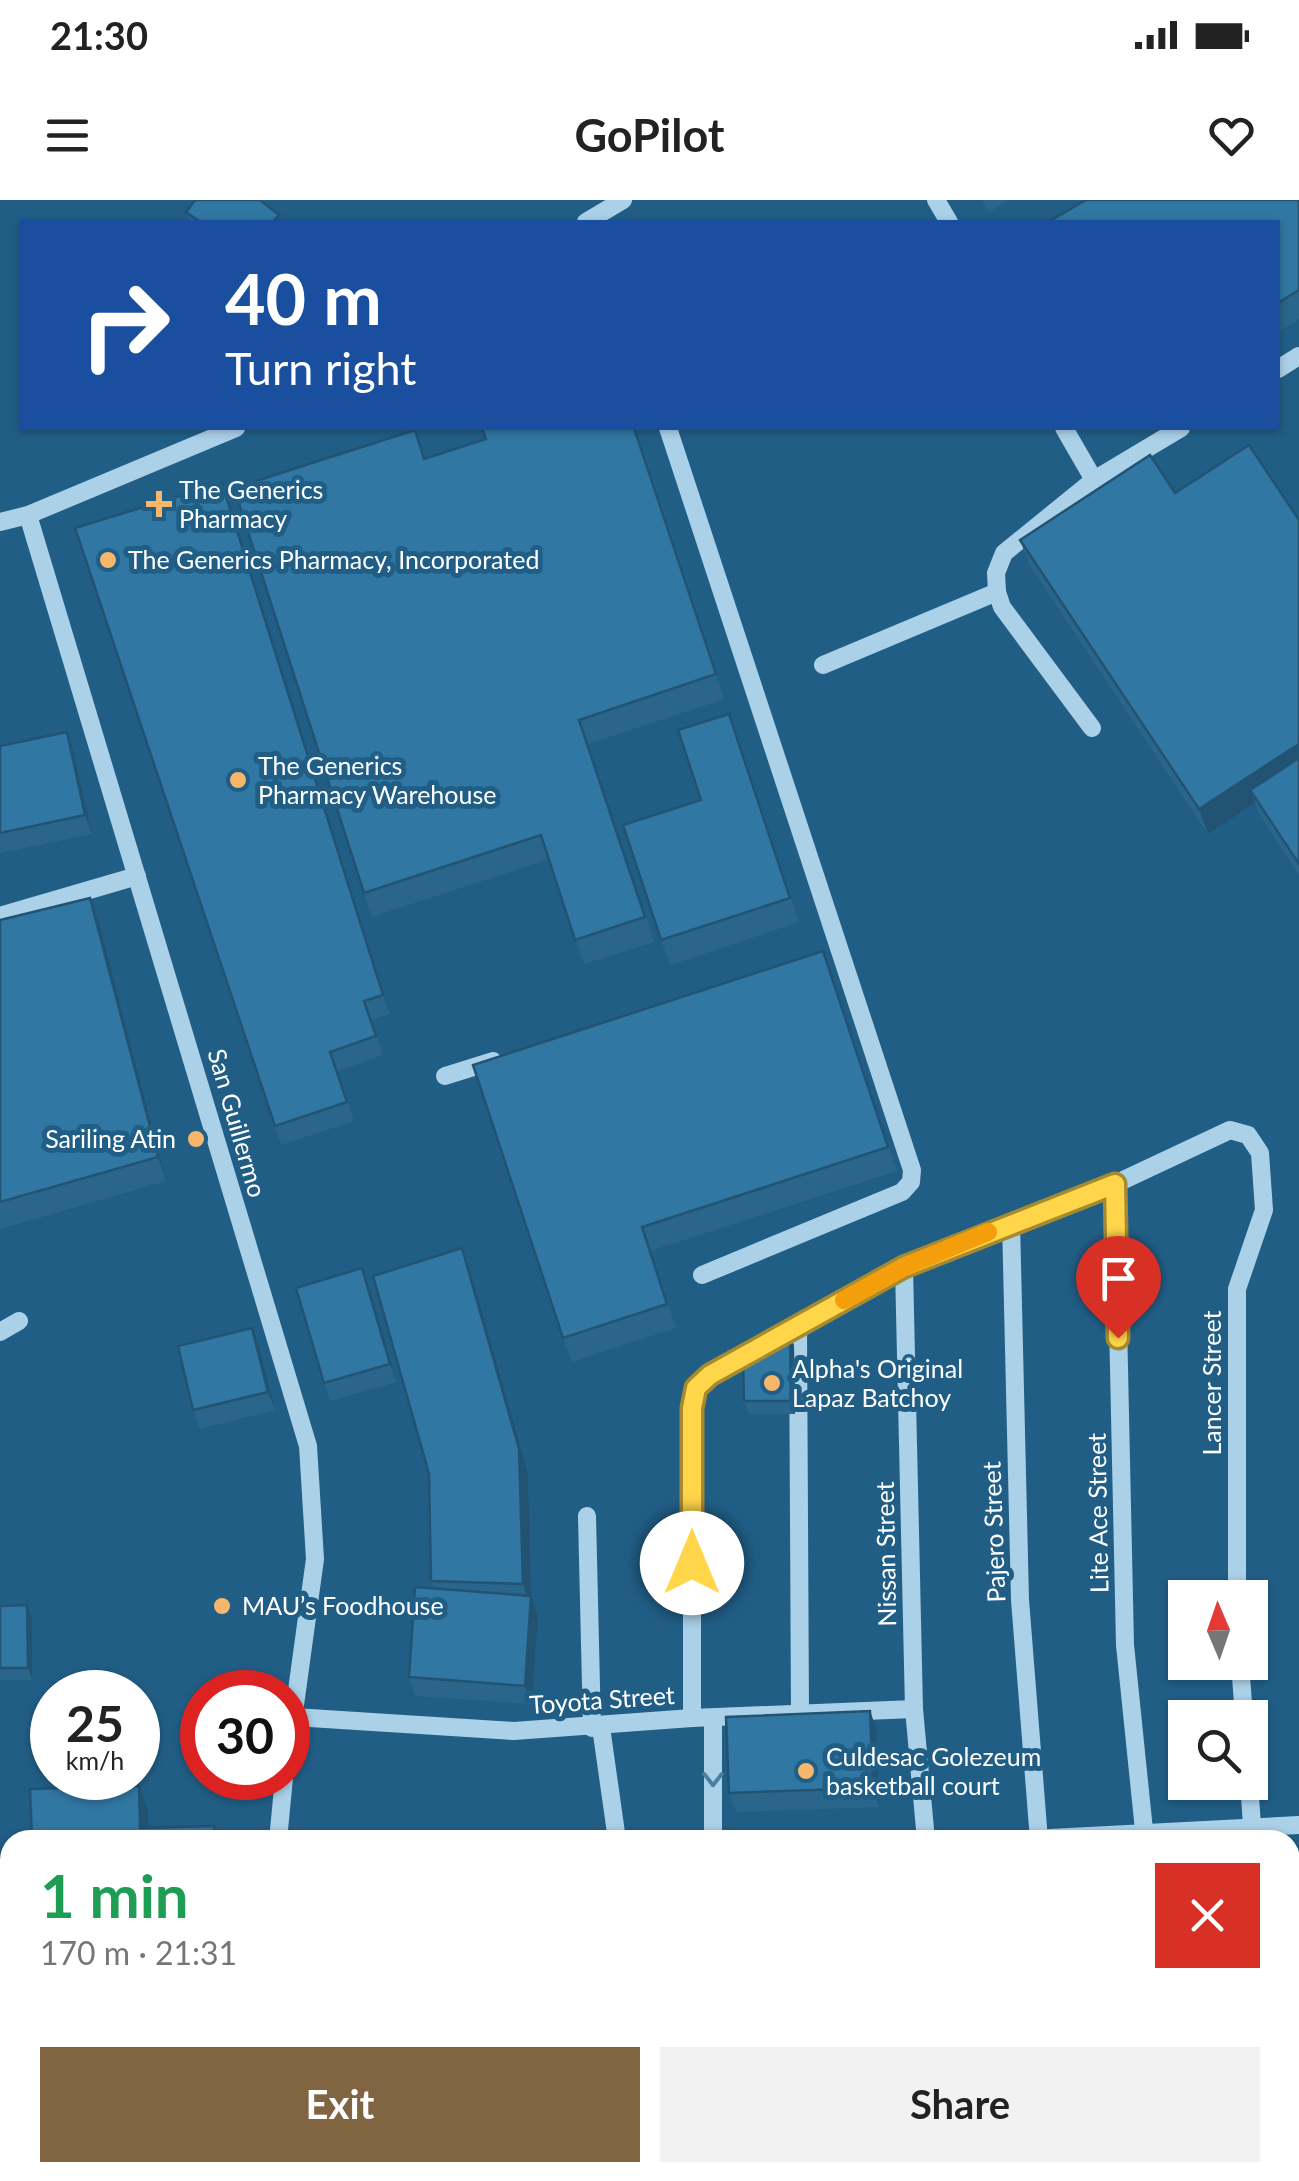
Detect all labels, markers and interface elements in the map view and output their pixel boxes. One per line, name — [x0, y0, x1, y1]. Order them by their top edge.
text: 21:30 — [50, 12, 148, 58]
icon: menu — [40, 108, 95, 163]
text: GoPilot — [574, 108, 725, 162]
icon: heart — [1204, 108, 1259, 163]
text: 40 m — [225, 256, 382, 340]
icon: right — [60, 260, 190, 390]
text: Turn right — [225, 341, 416, 395]
place label: The Generics Pharmacy — [179, 474, 323, 533]
marker: The Generics Pharmacy — [148, 493, 170, 515]
place label: The Generics Pharmacy, Incorporated — [128, 544, 539, 574]
marker: The Generics Pharmacy, Incorporated — [97, 549, 119, 571]
place label: The Generics Pharmacy Warehouse — [258, 750, 496, 809]
marker: The Generics Pharmacy Warehouse — [227, 769, 249, 791]
street label: San Guillermo — [202, 1045, 273, 1200]
place label: Sariling Atin — [45, 1123, 176, 1153]
marker: Sariling Atin — [185, 1128, 207, 1150]
pin — [1076, 1236, 1161, 1339]
icon: arrive — [1091, 1251, 1146, 1306]
street label: Lancer Street — [1196, 1311, 1226, 1455]
place label: Alpha's Original Lapaz Batchoy — [792, 1353, 963, 1412]
marker: Alpha's Original Lapaz Batchoy — [761, 1372, 783, 1394]
street label: Lite Ace Street — [1081, 1433, 1113, 1593]
street label: Pajero Street — [976, 1461, 1010, 1603]
street label: Nissan Street — [869, 1481, 901, 1627]
position arrow — [640, 1511, 744, 1615]
north arrow — [1168, 1580, 1268, 1680]
map controls — [1168, 1580, 1268, 1800]
place label: MAU’s Foodhouse — [242, 1590, 444, 1620]
marker: MAU’s Foodhouse — [211, 1595, 233, 1617]
speed limit sign: 30 — [180, 1670, 310, 1800]
street label: Toyota Street — [528, 1679, 676, 1719]
text: 25 — [66, 1693, 124, 1753]
button: search — [1168, 1700, 1268, 1800]
place label: Culdesac Golezeum basketball court — [826, 1741, 1041, 1800]
text: km/h — [66, 1745, 124, 1775]
marker: Culdesac Golezeum basketball court — [795, 1760, 817, 1782]
one-way arrow — [702, 1772, 724, 1787]
text: 1 min — [40, 1859, 189, 1931]
button: close — [1155, 1863, 1260, 1968]
text: 170 m · 21:31 — [40, 1933, 237, 1972]
button: Exit — [40, 2047, 640, 2162]
button: Share — [660, 2047, 1260, 2162]

